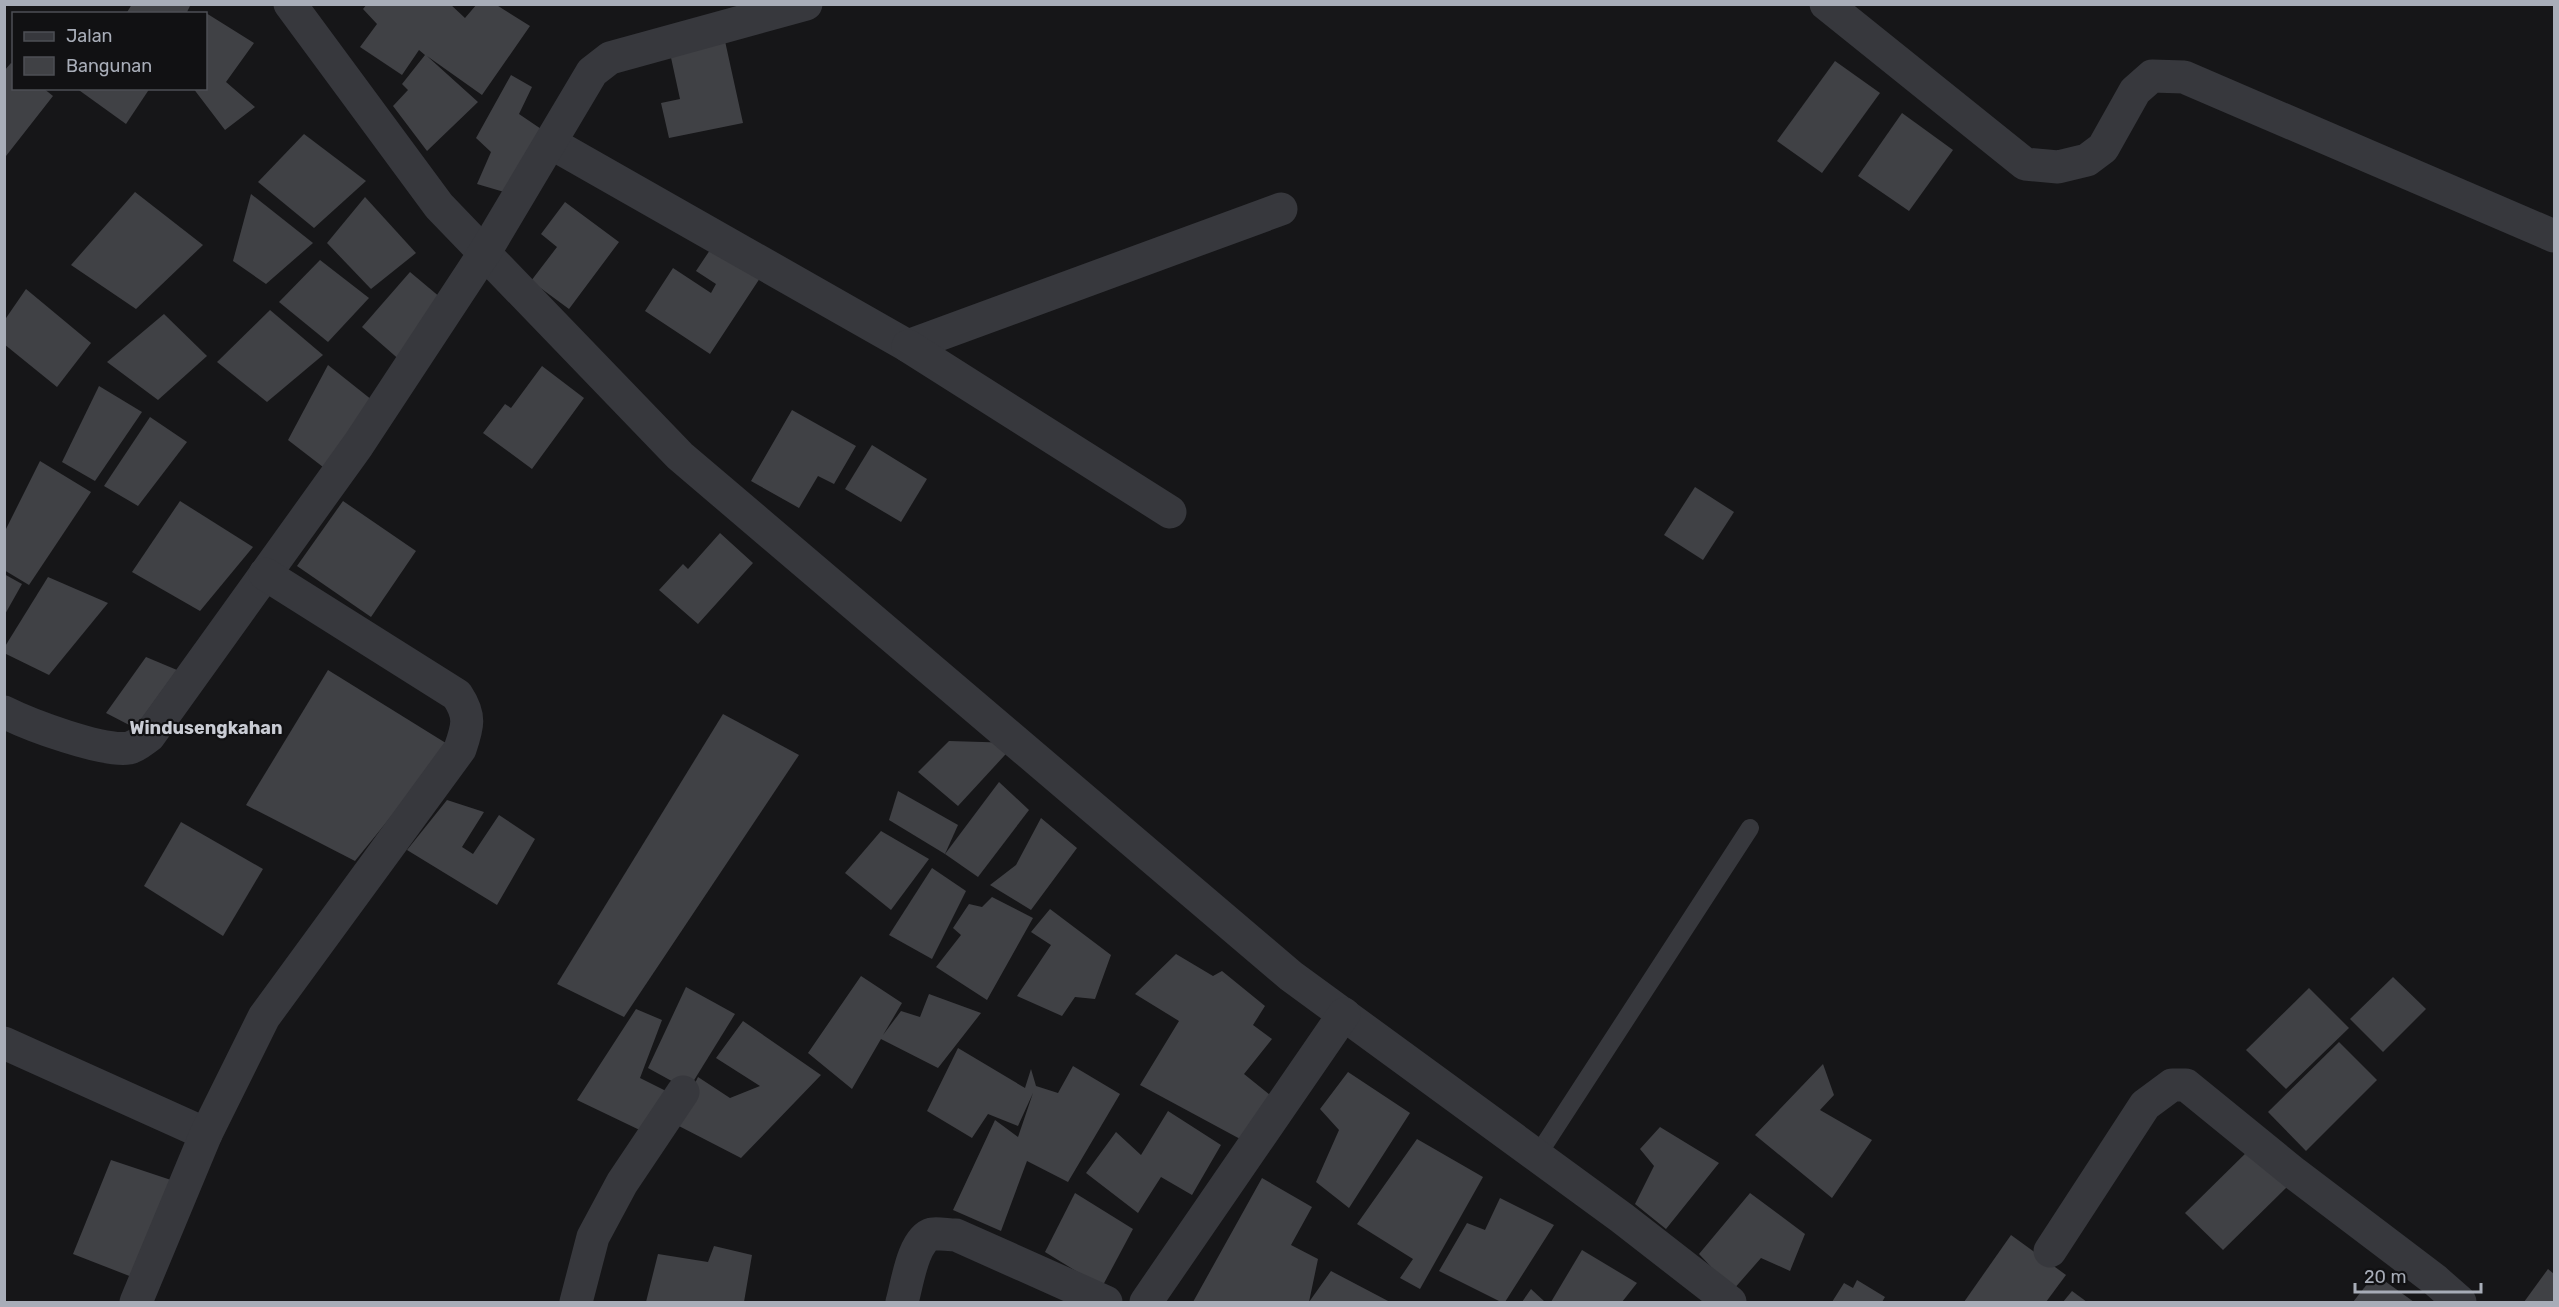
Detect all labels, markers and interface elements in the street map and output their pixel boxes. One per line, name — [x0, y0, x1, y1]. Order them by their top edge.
legend — [12, 12, 207, 90]
text: Jalan — [66, 25, 113, 47]
text: Bangunan — [66, 55, 152, 77]
district label: Windusengkahan — [129, 717, 283, 739]
scale bar — [2355, 1256, 2481, 1294]
text: 20 m — [2364, 1266, 2406, 1288]

